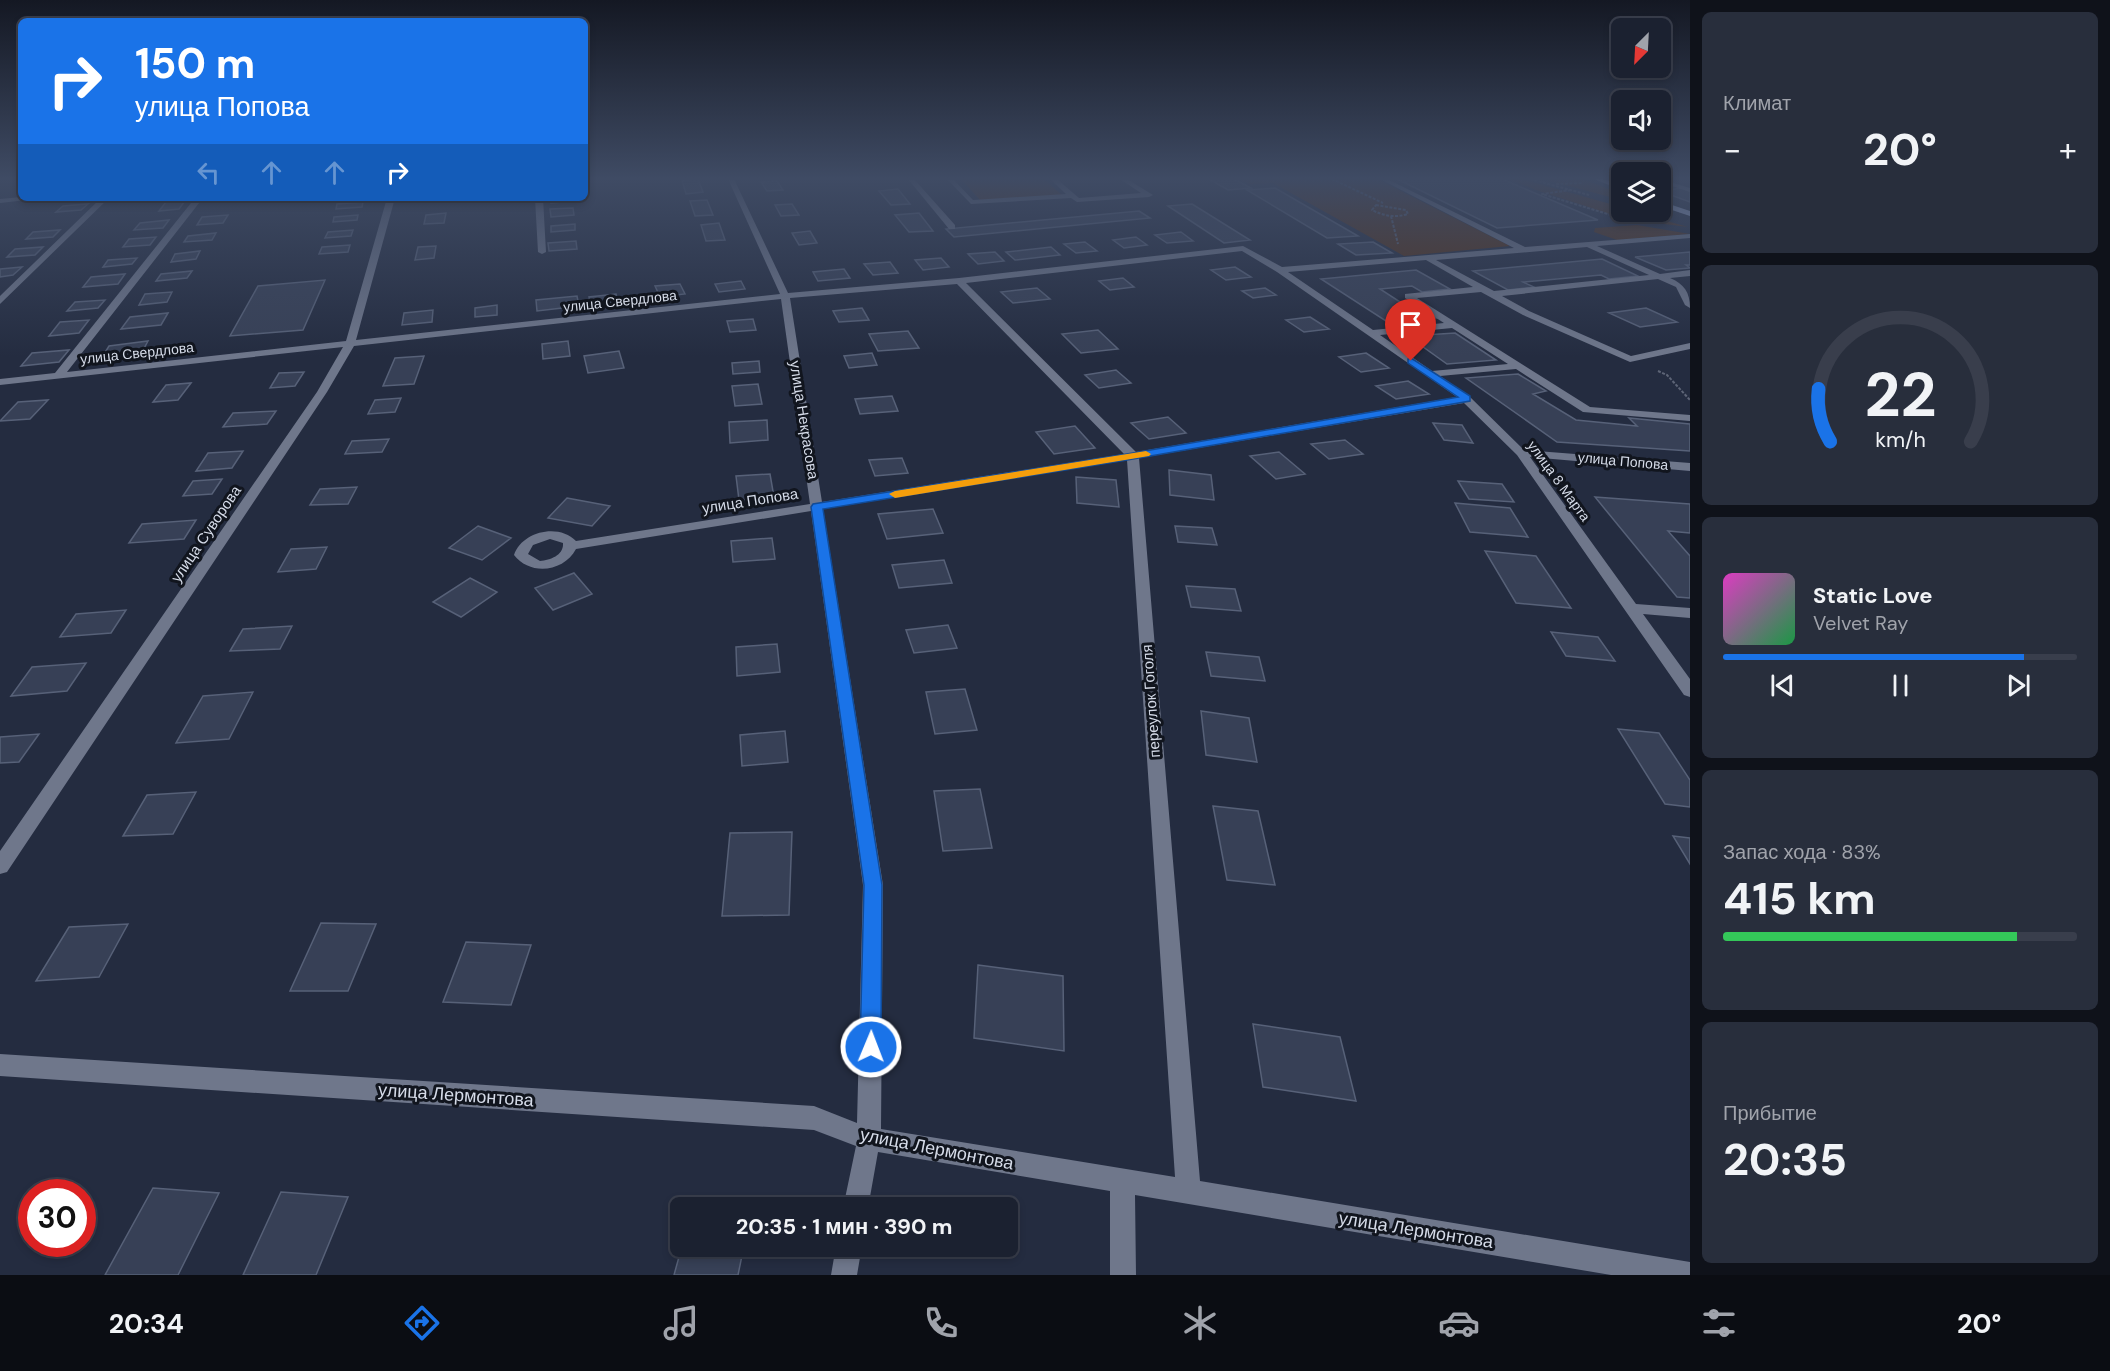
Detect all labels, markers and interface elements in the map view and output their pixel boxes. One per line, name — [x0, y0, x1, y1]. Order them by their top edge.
north arrow — [1611, 18, 1671, 78]
map controls — [1611, 18, 1671, 222]
text: 150 m — [135, 36, 255, 91]
icon: right — [36, 42, 114, 120]
text: улица Попова — [135, 89, 310, 124]
button: sound — [1611, 90, 1671, 150]
text: Климат — [1723, 90, 1791, 116]
text: 20° — [1863, 120, 1937, 179]
text: − — [1723, 128, 1741, 171]
text: + — [2059, 128, 2077, 171]
icon: left — [192, 156, 225, 189]
icon: ahead — [255, 156, 288, 189]
icon: ahead — [318, 156, 351, 189]
icon: right — [381, 156, 414, 189]
button: layers — [1611, 162, 1671, 222]
street label: улица Свердлова — [562, 286, 678, 316]
pin — [1385, 299, 1436, 361]
icon: arrive — [1394, 308, 1427, 341]
street label: улица Свердлова — [79, 338, 195, 368]
text: 22 — [1864, 354, 1936, 435]
street label: улица Некрасова — [785, 359, 823, 481]
text: km/h — [1875, 426, 1925, 454]
street label: улица 8 Марта — [1524, 437, 1594, 525]
street label: улица Попова — [1577, 448, 1669, 474]
street label: улица Суворова — [166, 481, 246, 586]
street label: улица Попова — [701, 483, 800, 518]
text: Static Love — [1813, 581, 1933, 610]
text: Velvet Ray — [1813, 610, 1908, 636]
street label: переулок Гоголя — [1137, 644, 1165, 758]
icon: previous — [1766, 669, 1799, 702]
icon: pause — [1884, 669, 1917, 702]
icon: next — [2002, 669, 2035, 702]
text: Запас хода · 83% — [1723, 839, 1881, 865]
text: 415 km — [1723, 869, 1876, 928]
position arrow — [839, 1015, 903, 1079]
street label: улица Лермонтова — [377, 1078, 536, 1112]
text: Прибытие — [1723, 1100, 1817, 1126]
street label: улица Лермонтова — [858, 1122, 1017, 1176]
text: 20:35 — [1723, 1130, 1847, 1189]
speed limit sign: 30 — [18, 1179, 96, 1257]
street label: улица Лермонтова — [1337, 1206, 1496, 1254]
text: 20:35 · 1 мин · 390 m — [736, 1212, 952, 1241]
icon: directions — [401, 1302, 443, 1344]
icon: music — [660, 1302, 702, 1344]
icon: phone — [920, 1302, 962, 1344]
icon: climate — [1179, 1302, 1221, 1344]
icon: car — [1438, 1302, 1480, 1344]
icon: filters — [1698, 1302, 1740, 1344]
text: 20:34 — [109, 1306, 184, 1341]
text: 20° — [1957, 1306, 2001, 1341]

